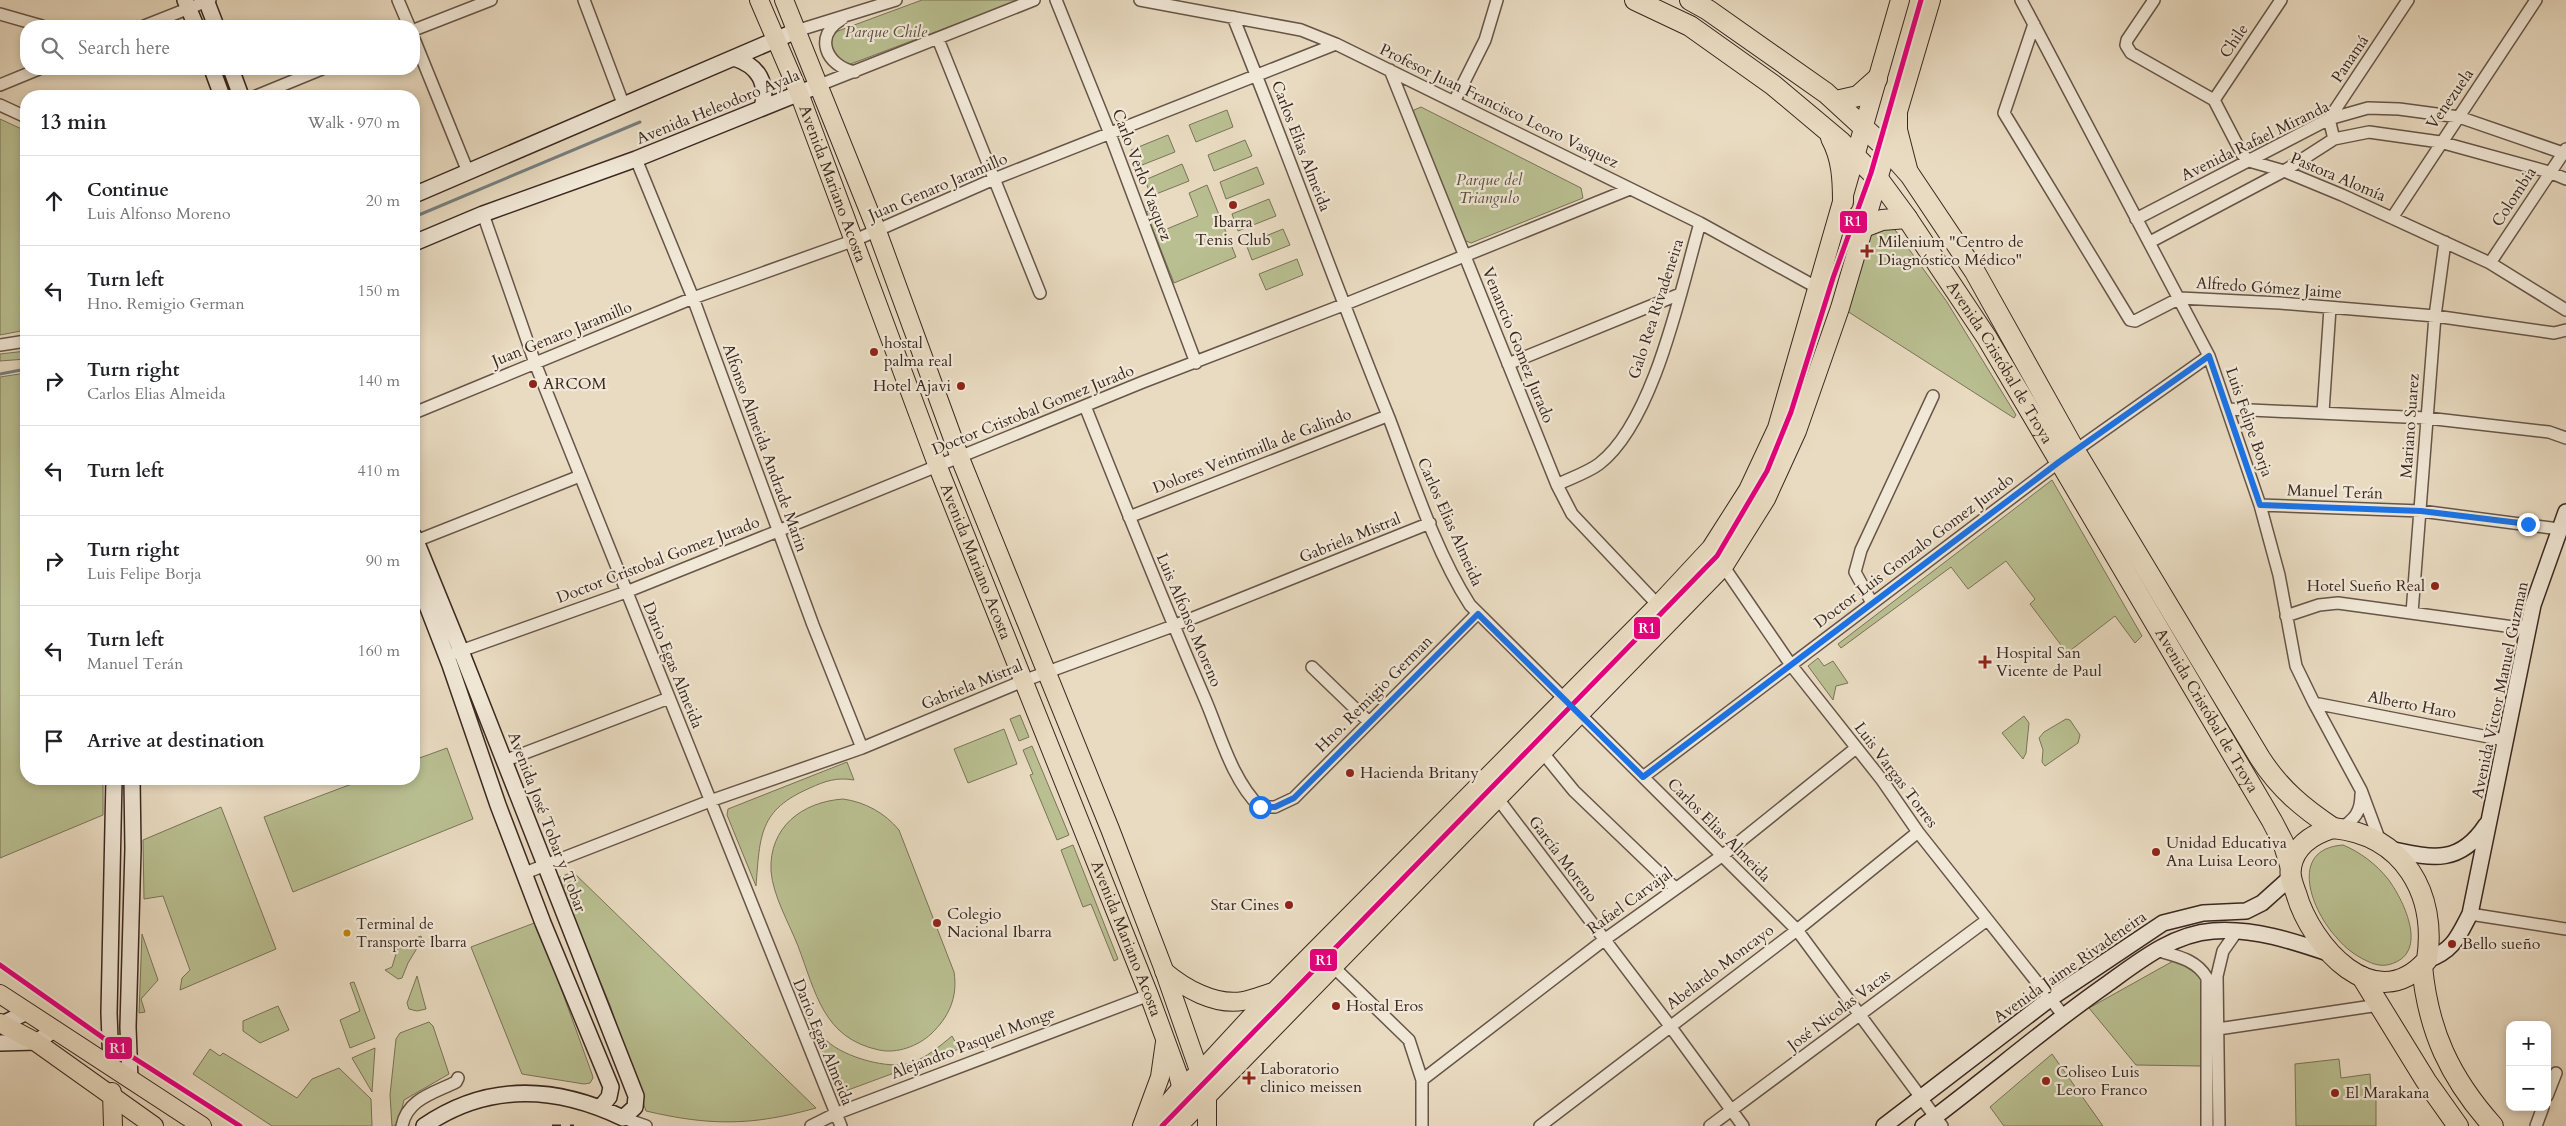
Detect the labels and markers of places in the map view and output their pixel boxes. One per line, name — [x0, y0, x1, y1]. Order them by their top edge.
marker: Ibarra Tenis Club — [1227, 199, 1239, 211]
place label: Ibarra Tenis Club — [1195, 211, 1271, 251]
place label: Milenium "Centro de Diagnóstico Médico" — [1878, 231, 2024, 271]
marker: Milenium "Centro de Diagnóstico Médico" — [1860, 244, 1874, 258]
place label: hostal palma real — [884, 332, 952, 372]
marker: hostal palma real — [868, 346, 880, 358]
place label: ARCOM — [543, 373, 607, 395]
place label: Hotel Ajavi — [873, 375, 952, 397]
marker: ARCOM — [527, 378, 539, 390]
marker: Hotel Ajavi — [955, 380, 967, 392]
place label: Hotel Sueño Real — [2307, 575, 2425, 597]
marker: Hotel Sueño Real — [2429, 580, 2441, 592]
place label: Hospital San Vicente de Paul — [1996, 642, 2102, 682]
marker: Hospital San Vicente de Paul — [1978, 655, 1992, 669]
place label: Hacienda Britany — [1360, 762, 1479, 784]
marker: Hacienda Britany — [1344, 767, 1356, 779]
place label: Unidad Educativa Ana Luisa Leoro — [2166, 832, 2287, 872]
marker: Unidad Educativa Ana Luisa Leoro — [2150, 846, 2162, 858]
place label: Star Cines — [1210, 894, 1279, 916]
marker: Star Cines — [1283, 899, 1295, 911]
place label: Colegio Nacional Ibarra — [947, 903, 1052, 943]
place label: Terminal de Transporte Ibarra — [356, 914, 467, 952]
marker: Colegio Nacional Ibarra — [931, 917, 943, 929]
marker: Terminal de Transporte Ibarra — [342, 928, 352, 938]
place label: Bello sueño — [2462, 933, 2541, 955]
marker: Bello sueño — [2446, 938, 2458, 950]
place label: Hostal Eros — [1346, 995, 1423, 1017]
marker: Hostal Eros — [1330, 1000, 1342, 1012]
place label: Laboratorio clinico meissen — [1260, 1058, 1362, 1098]
place label: Coliseo Luis Leoro Franco — [2056, 1061, 2148, 1101]
marker: Laboratorio clinico meissen — [1242, 1071, 1256, 1085]
marker: Coliseo Luis Leoro Franco — [2040, 1075, 2052, 1087]
place label: El Marakana — [2345, 1082, 2430, 1104]
marker: El Marakana — [2329, 1087, 2341, 1099]

